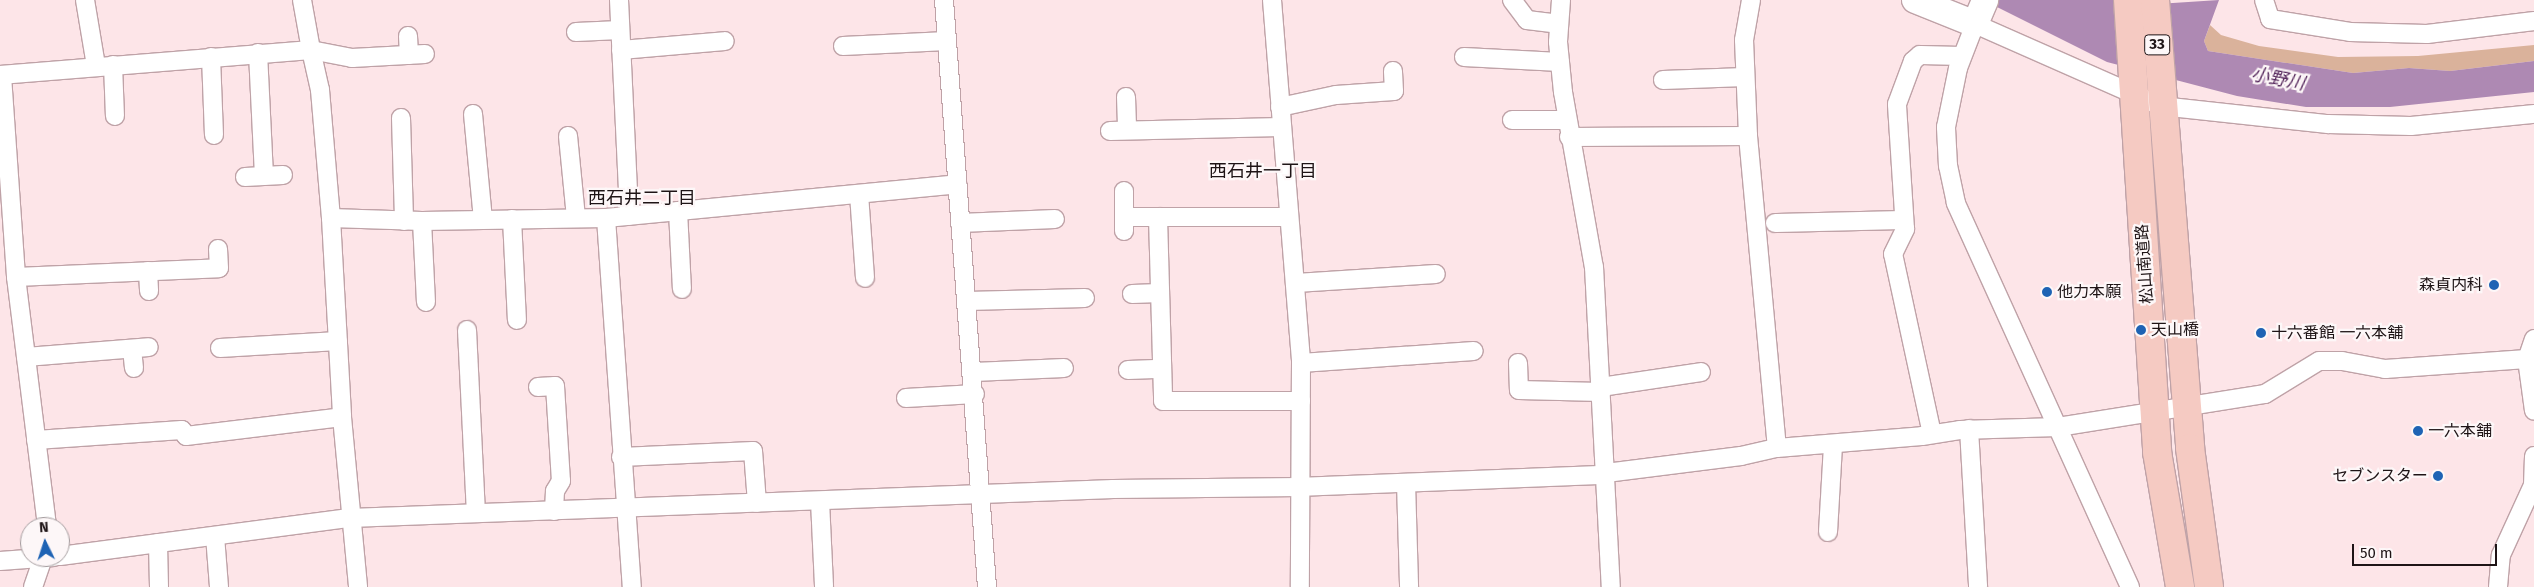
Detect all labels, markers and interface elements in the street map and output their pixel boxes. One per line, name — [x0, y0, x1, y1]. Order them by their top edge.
road number: 33 — [2143, 32, 2171, 58]
water label: 小野川 — [2249, 63, 2307, 95]
district label: 西石井一丁目 — [1209, 160, 1317, 182]
district label: 西石井二丁目 — [588, 187, 696, 209]
street label: 松山南道路 — [2133, 223, 2157, 305]
place label: 森貞内科 — [2419, 275, 2483, 295]
marker: 森貞内科 — [2487, 278, 2501, 292]
place label: 他力本願 — [2057, 282, 2121, 302]
marker: 他力本願 — [2041, 286, 2053, 298]
place label: 天山橋 — [2151, 320, 2199, 340]
place label: 十六番館 一六本舗 — [2271, 323, 2403, 343]
marker: 天山橋 — [2135, 324, 2147, 336]
marker: 十六番館 一六本舗 — [2255, 327, 2267, 339]
place label: 一六本舗 — [2428, 421, 2492, 441]
marker: 一六本舗 — [2412, 425, 2424, 437]
place label: セブンスター — [2332, 466, 2428, 486]
marker: セブンスター — [2432, 470, 2444, 482]
north arrow — [20, 517, 70, 567]
text: N — [39, 519, 49, 536]
scale bar — [2354, 534, 2499, 566]
text: 50 m — [2360, 544, 2393, 562]

